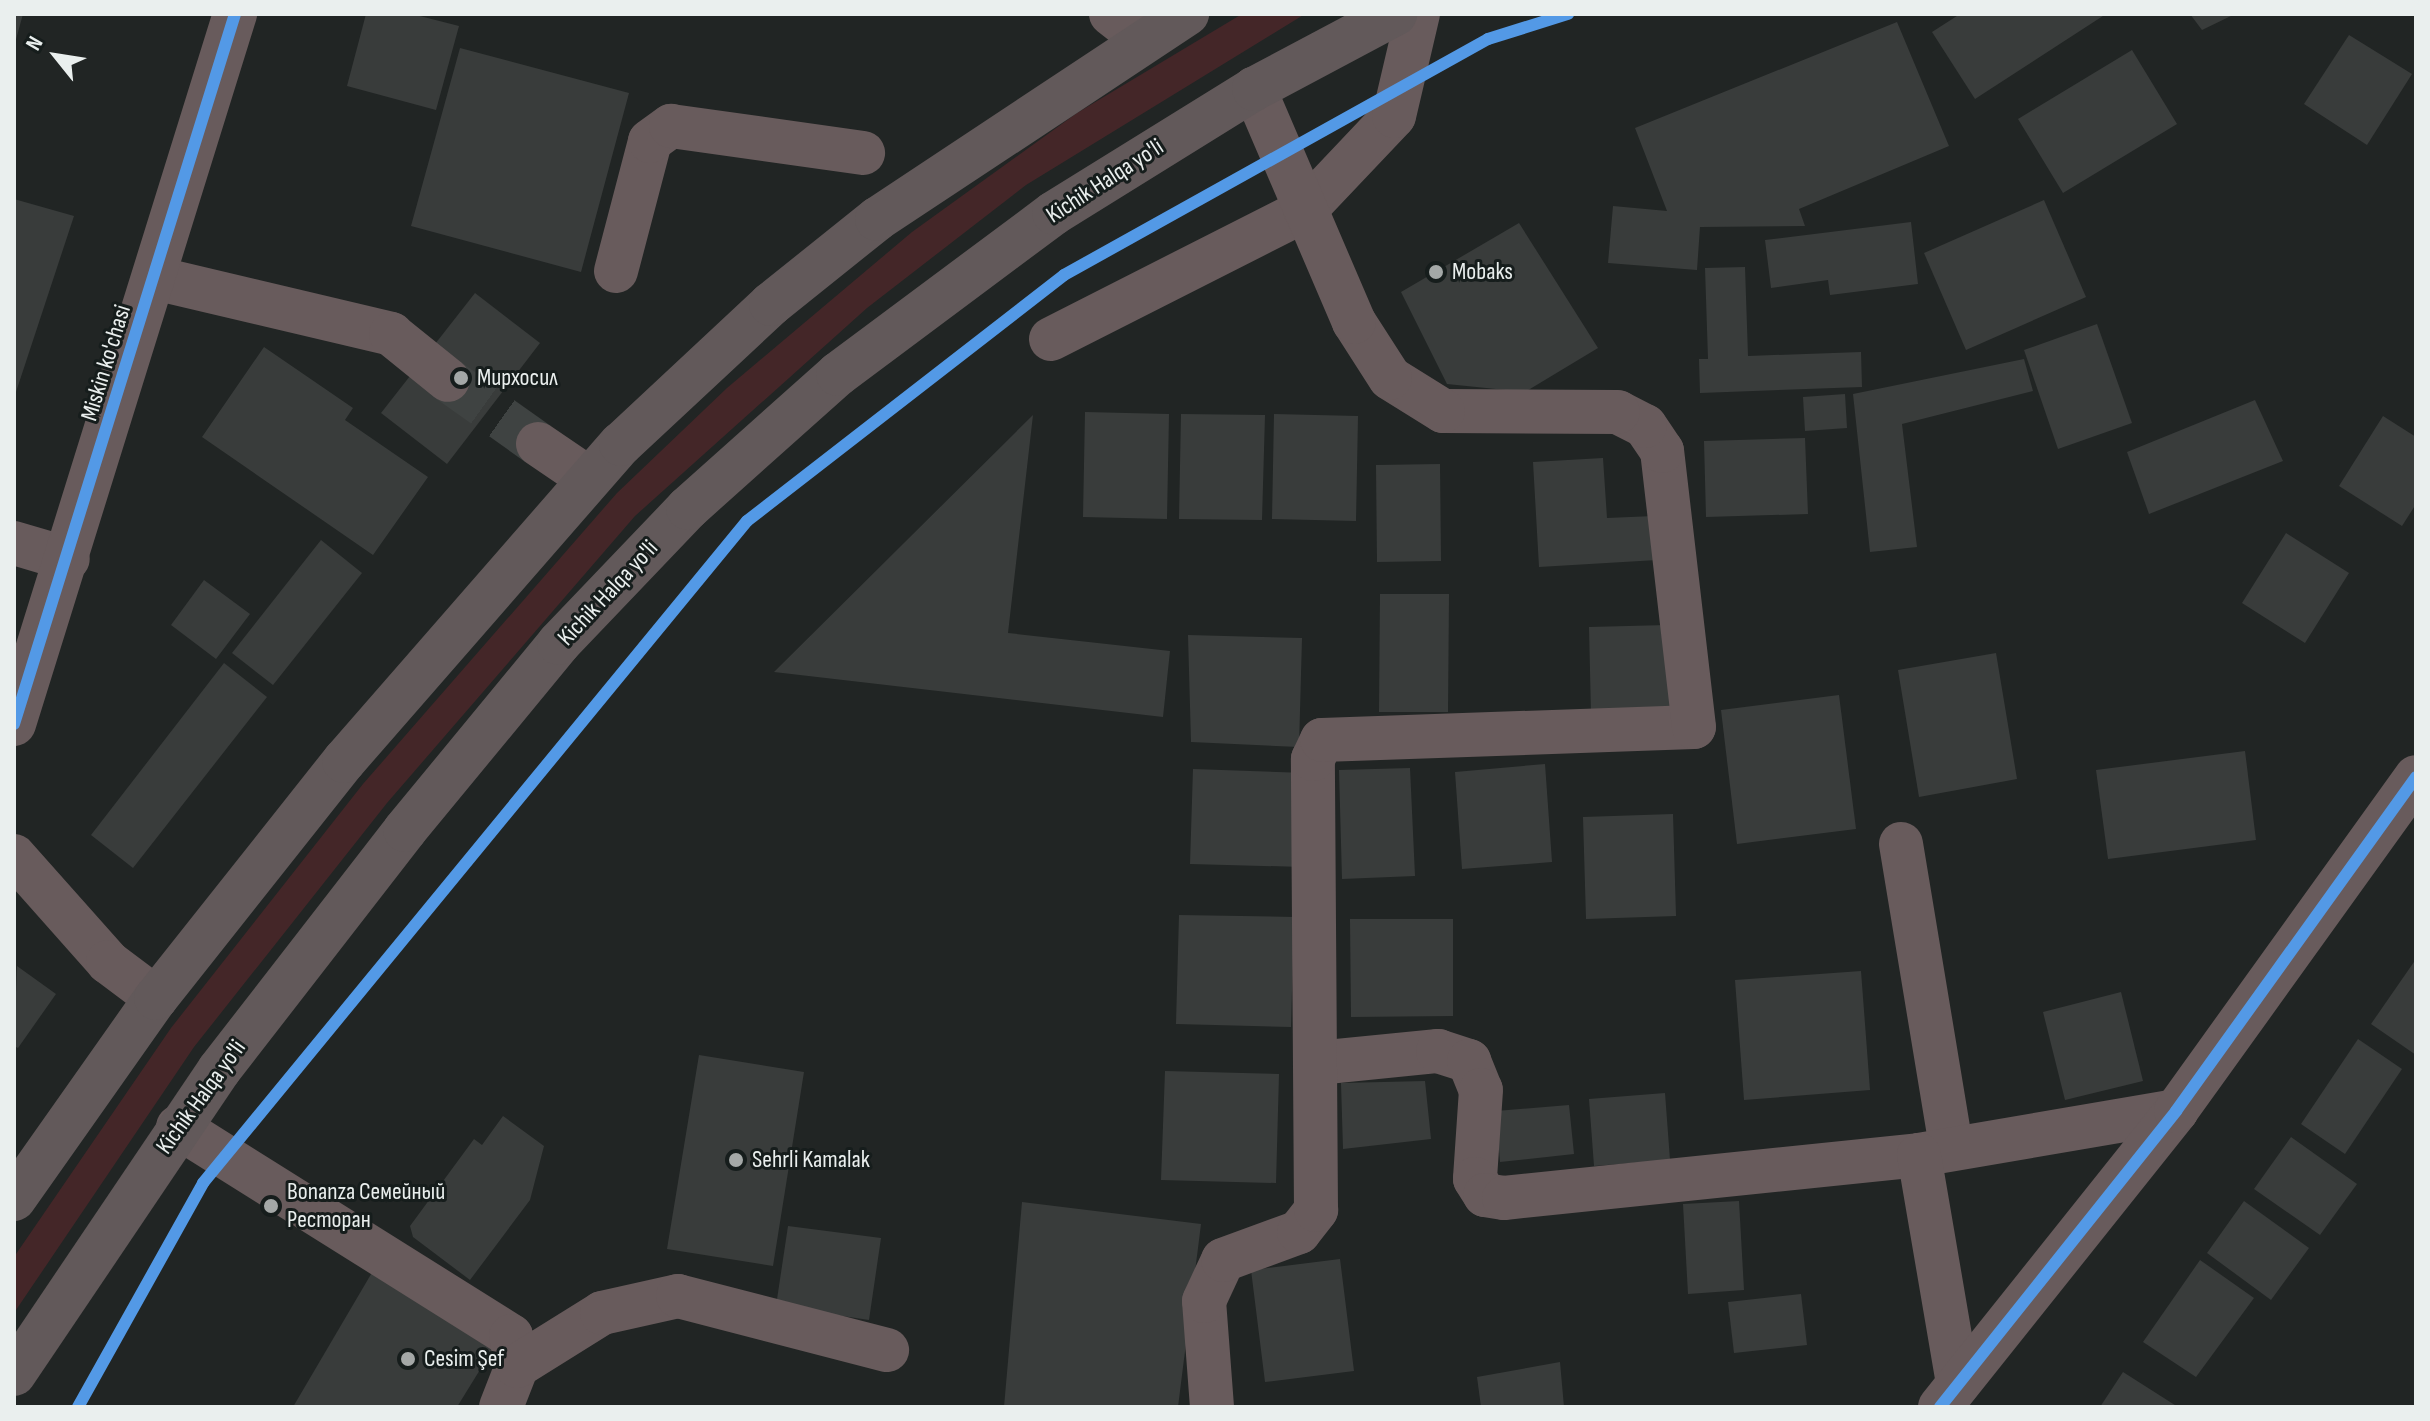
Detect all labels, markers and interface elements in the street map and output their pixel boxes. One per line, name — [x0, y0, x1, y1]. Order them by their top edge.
north arrow — [16, 16, 96, 96]
text: N — [20, 32, 49, 56]
street label: Kichik Halqa yo'li — [1041, 132, 1169, 230]
place label: Mobaks — [1452, 258, 1513, 286]
marker: Mobaks — [1427, 263, 1445, 281]
street label: Miskin ko'chasi — [75, 302, 137, 424]
place label: Мирхосил — [477, 364, 558, 392]
marker: Мирхосил — [452, 369, 470, 387]
street label: Kichik Halqa yo'li — [552, 534, 664, 652]
street label: Kichik Halqa yo'li — [150, 1034, 252, 1160]
place label: Sehrli Kamalak — [752, 1146, 870, 1174]
marker: Sehrli Kamalak — [727, 1151, 745, 1169]
place label: Bonanza Семейный Ресторан — [287, 1178, 445, 1234]
marker: Bonanza Семейный Ресторан — [262, 1197, 280, 1215]
place label: Cesim Şef — [424, 1345, 504, 1373]
marker: Cesim Şef — [399, 1350, 417, 1368]

